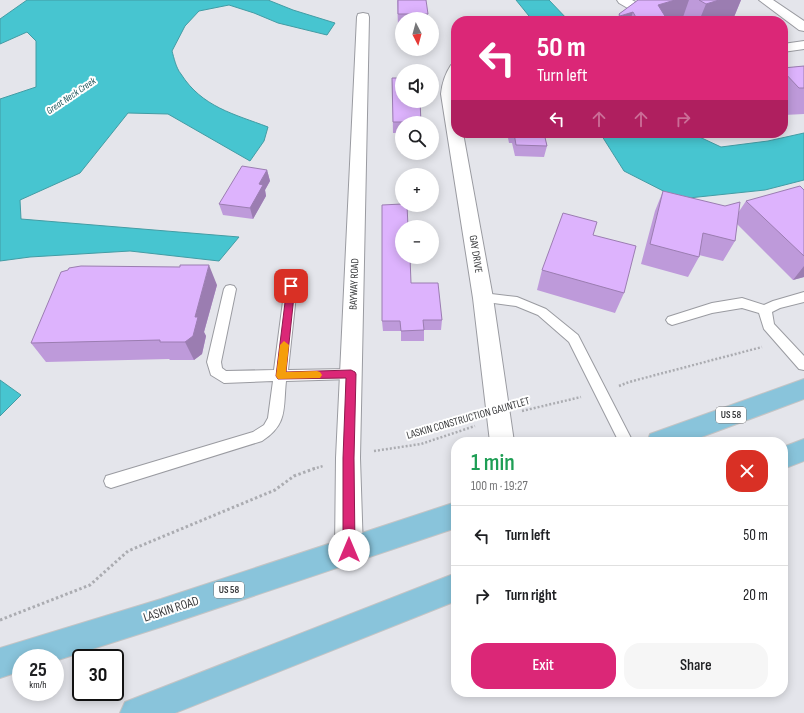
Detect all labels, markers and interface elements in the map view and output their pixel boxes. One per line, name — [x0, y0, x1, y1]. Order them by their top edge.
north arrow — [395, 12, 439, 56]
map controls — [395, 12, 439, 264]
text: 50 m — [537, 31, 586, 64]
icon: left — [471, 32, 523, 84]
button: sound — [395, 64, 439, 108]
text: Turn left — [537, 65, 588, 86]
water label: Great Neck Creek — [44, 75, 98, 117]
icon: left — [546, 108, 568, 130]
icon: ahead — [588, 108, 610, 130]
icon: ahead — [630, 108, 652, 130]
icon: right — [672, 108, 694, 130]
button: search — [395, 116, 439, 160]
button: + — [395, 168, 439, 212]
button: − — [395, 220, 439, 264]
street label: GAY DRIVE — [467, 234, 485, 274]
street label: BAYWAY ROAD — [347, 258, 361, 310]
pin — [274, 269, 308, 303]
icon: arrive — [280, 275, 302, 297]
street label: LASKIN CONSTRUCTION GAUNTLET — [405, 394, 532, 442]
road number: US 58 — [716, 407, 746, 423]
text: 1 min — [471, 448, 515, 477]
button: close — [726, 450, 768, 492]
text: 100 m · 19:27 — [471, 478, 528, 494]
icon: left — [471, 525, 493, 547]
text: Turn left — [505, 526, 550, 545]
text: 50 m — [743, 526, 768, 545]
position arrow — [328, 529, 370, 571]
road number: US 58 — [214, 582, 244, 598]
icon: right — [471, 585, 493, 607]
text: Turn right — [505, 586, 557, 605]
text: 20 m — [743, 586, 768, 605]
street label: LASKIN ROAD — [141, 593, 201, 625]
button: Exit — [471, 643, 616, 689]
button: Share — [624, 643, 768, 689]
speed limit sign: 30 — [72, 649, 124, 701]
text: 25 — [29, 658, 47, 682]
text: km/h — [29, 679, 47, 691]

